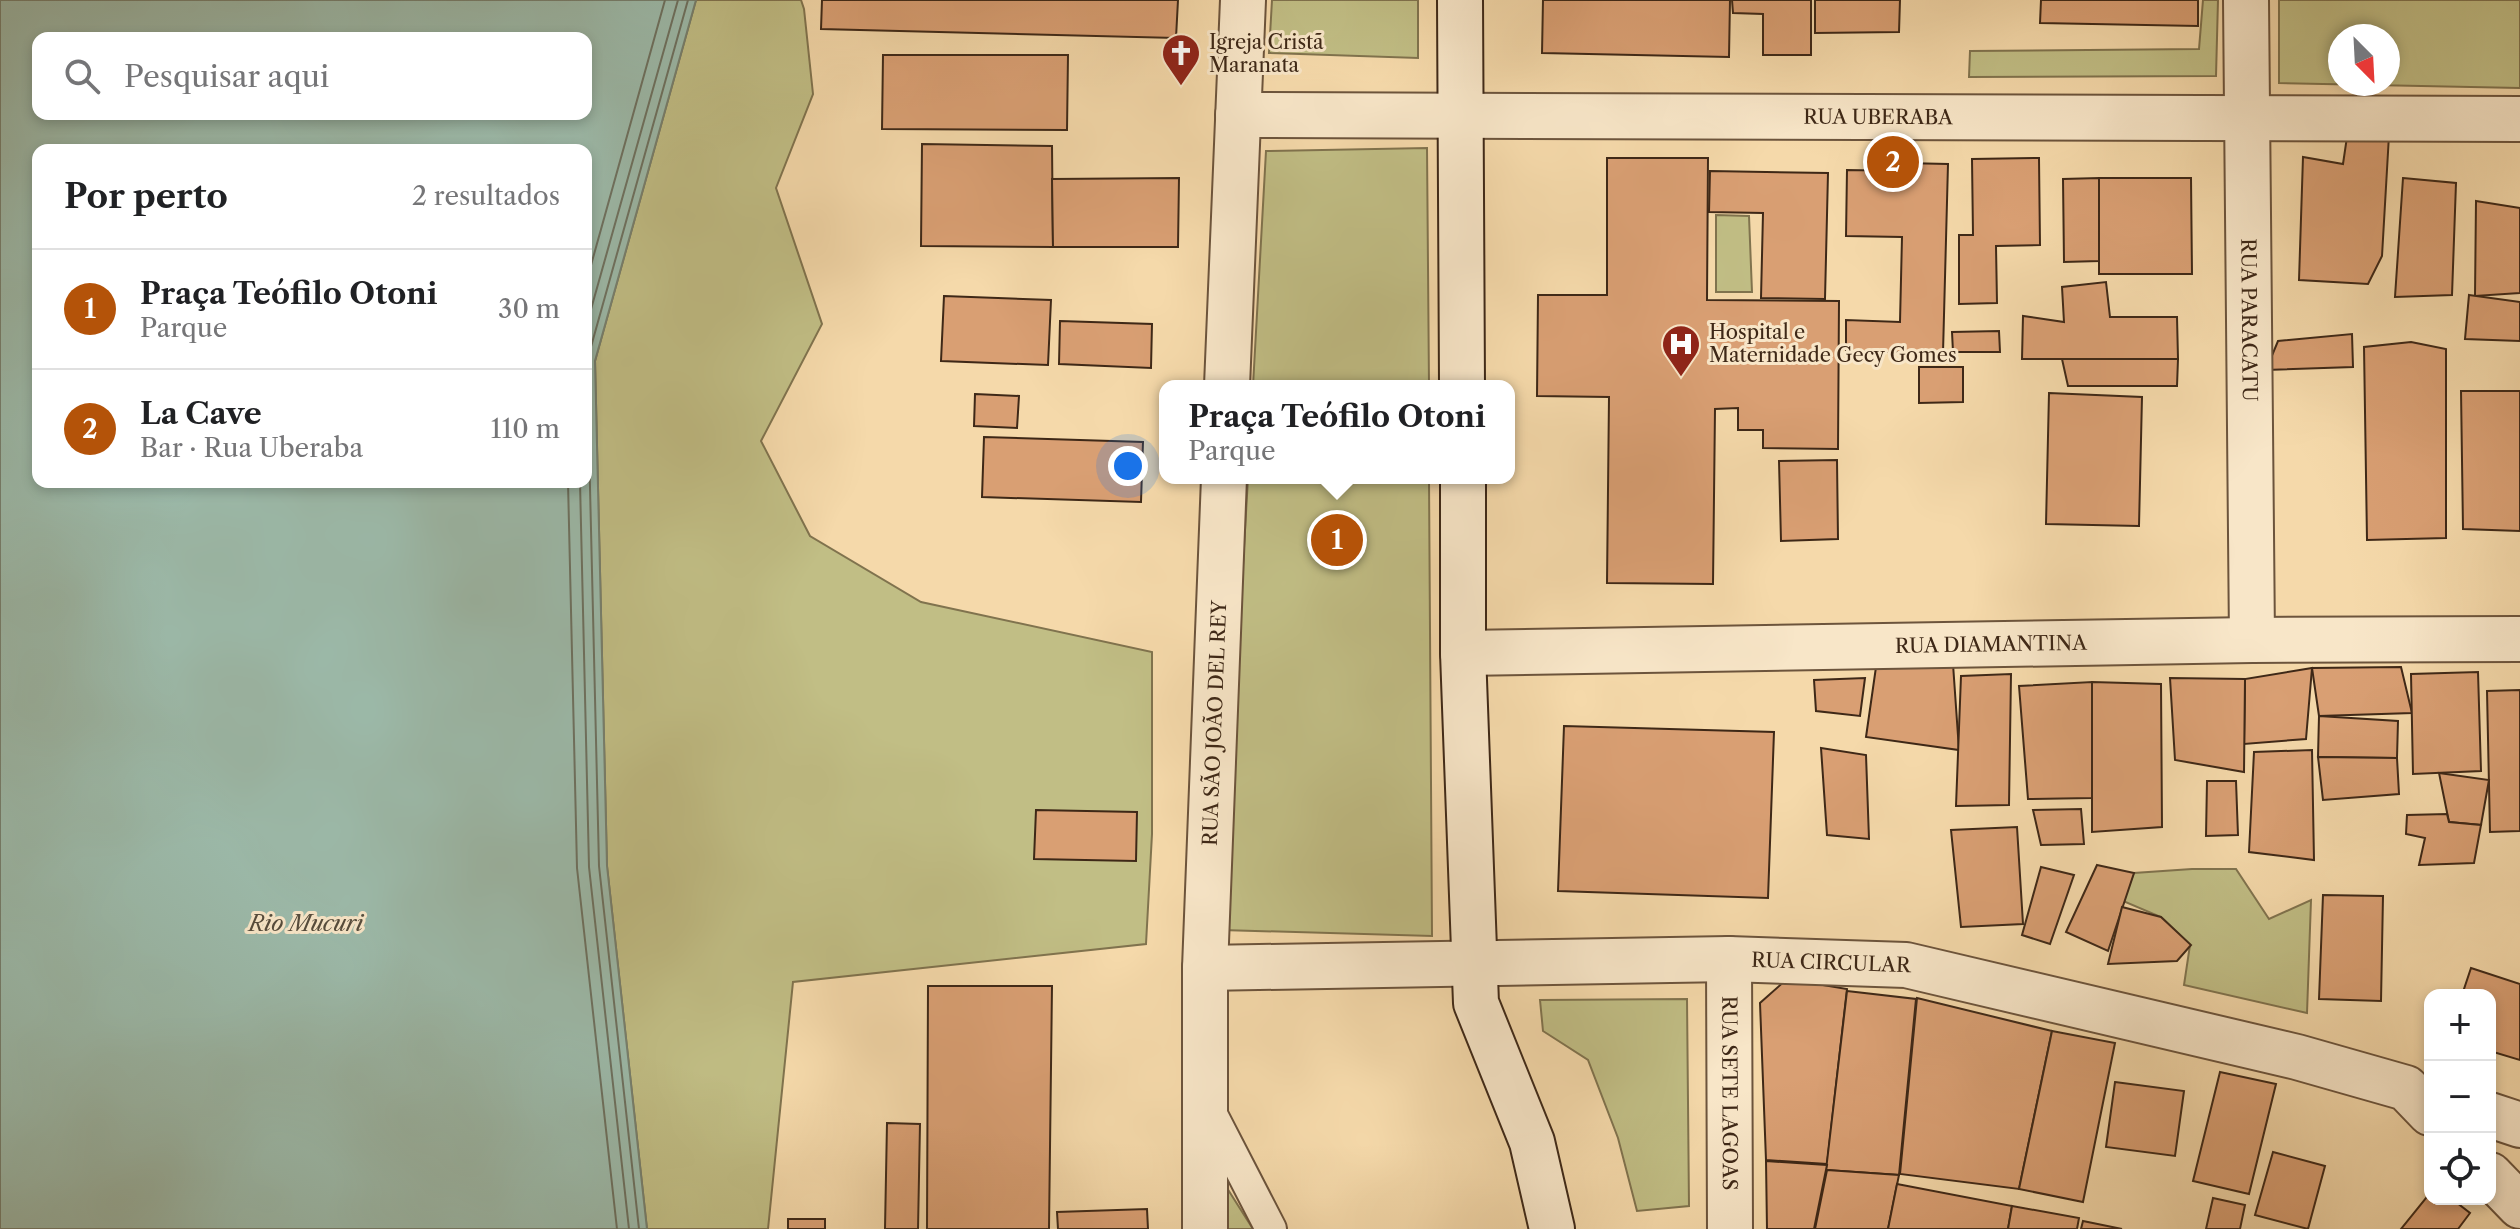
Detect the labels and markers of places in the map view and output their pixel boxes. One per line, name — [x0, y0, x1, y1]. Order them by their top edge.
place label: Igreja Cristã Maranata — [1209, 30, 1324, 77]
church icon: Igreja Cristã Maranata — [1160, 32, 1202, 87]
pin: 2 — [1867, 132, 1919, 192]
place label: Hospital e Maternidade Gecy Gomes — [1709, 320, 1957, 367]
hospital icon: Hospital e Maternidade Gecy Gomes — [1660, 323, 1702, 378]
pin: 1 — [1311, 510, 1363, 570]

